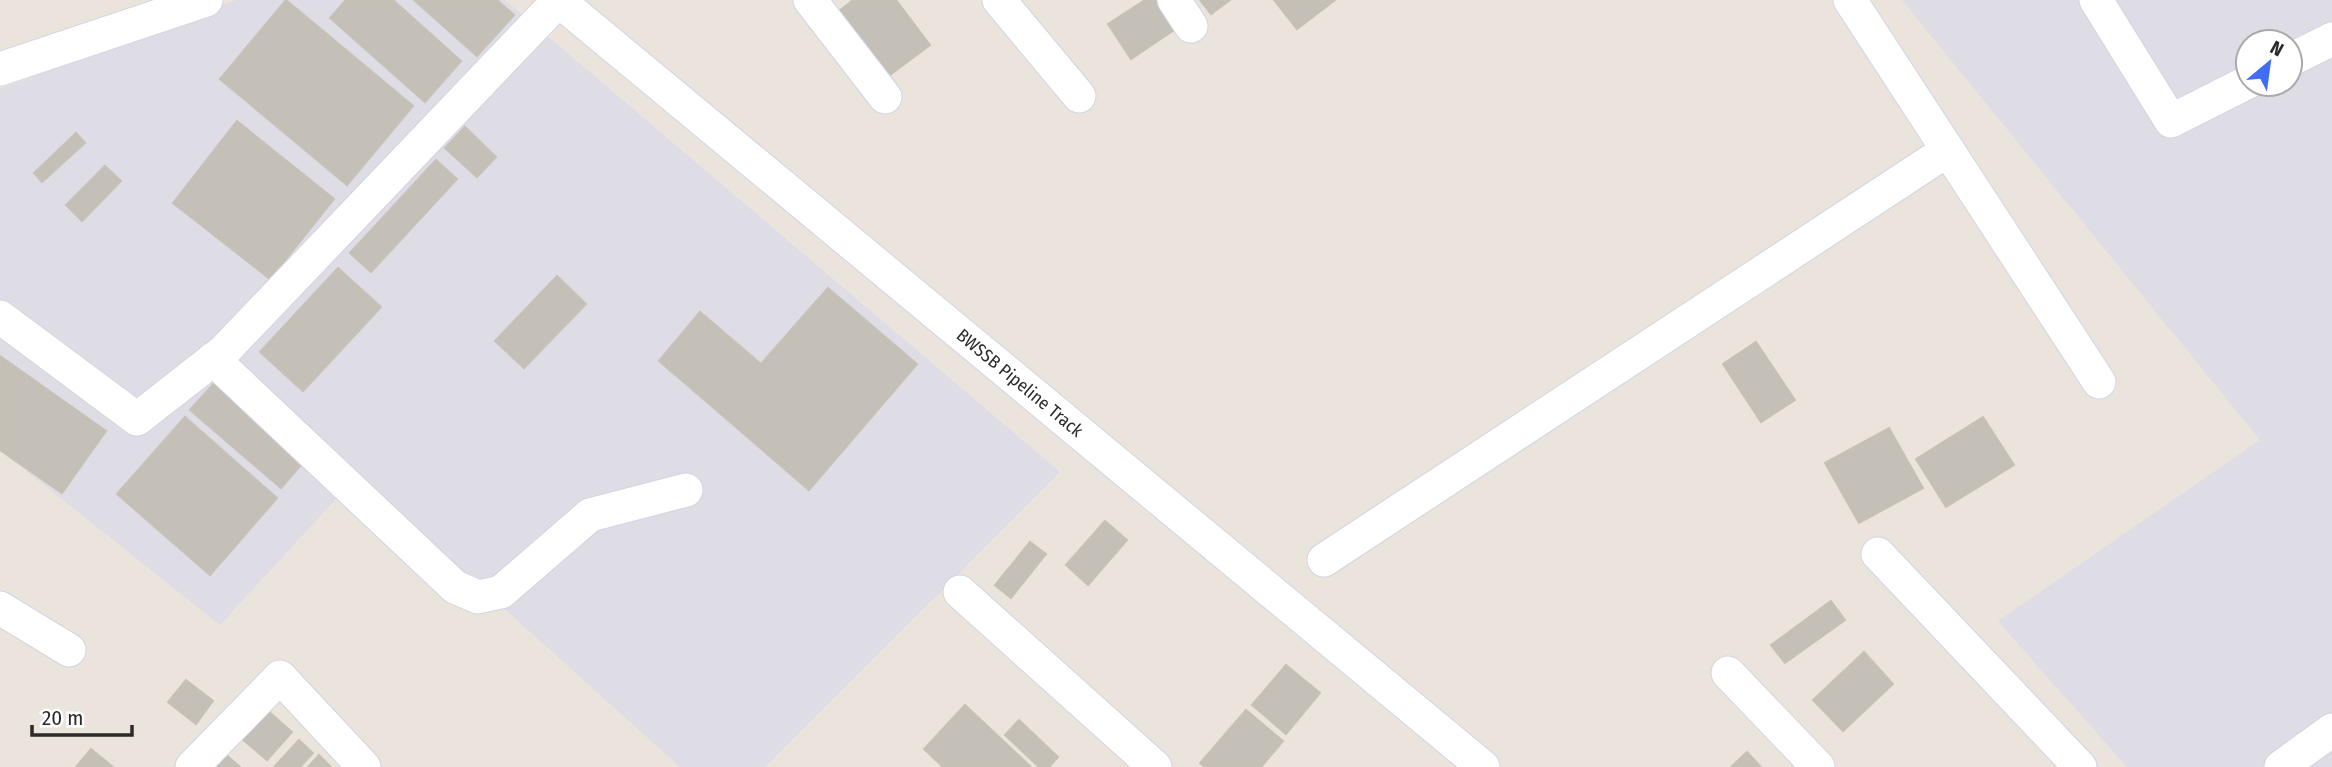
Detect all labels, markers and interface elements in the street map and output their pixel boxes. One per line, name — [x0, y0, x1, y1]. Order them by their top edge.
north arrow — [2234, 28, 2304, 98]
text: N — [2266, 36, 2288, 61]
street label: BWSSB Pipeline Track — [952, 324, 1088, 442]
scale bar — [32, 694, 131, 738]
text: 20 m — [42, 705, 83, 731]

